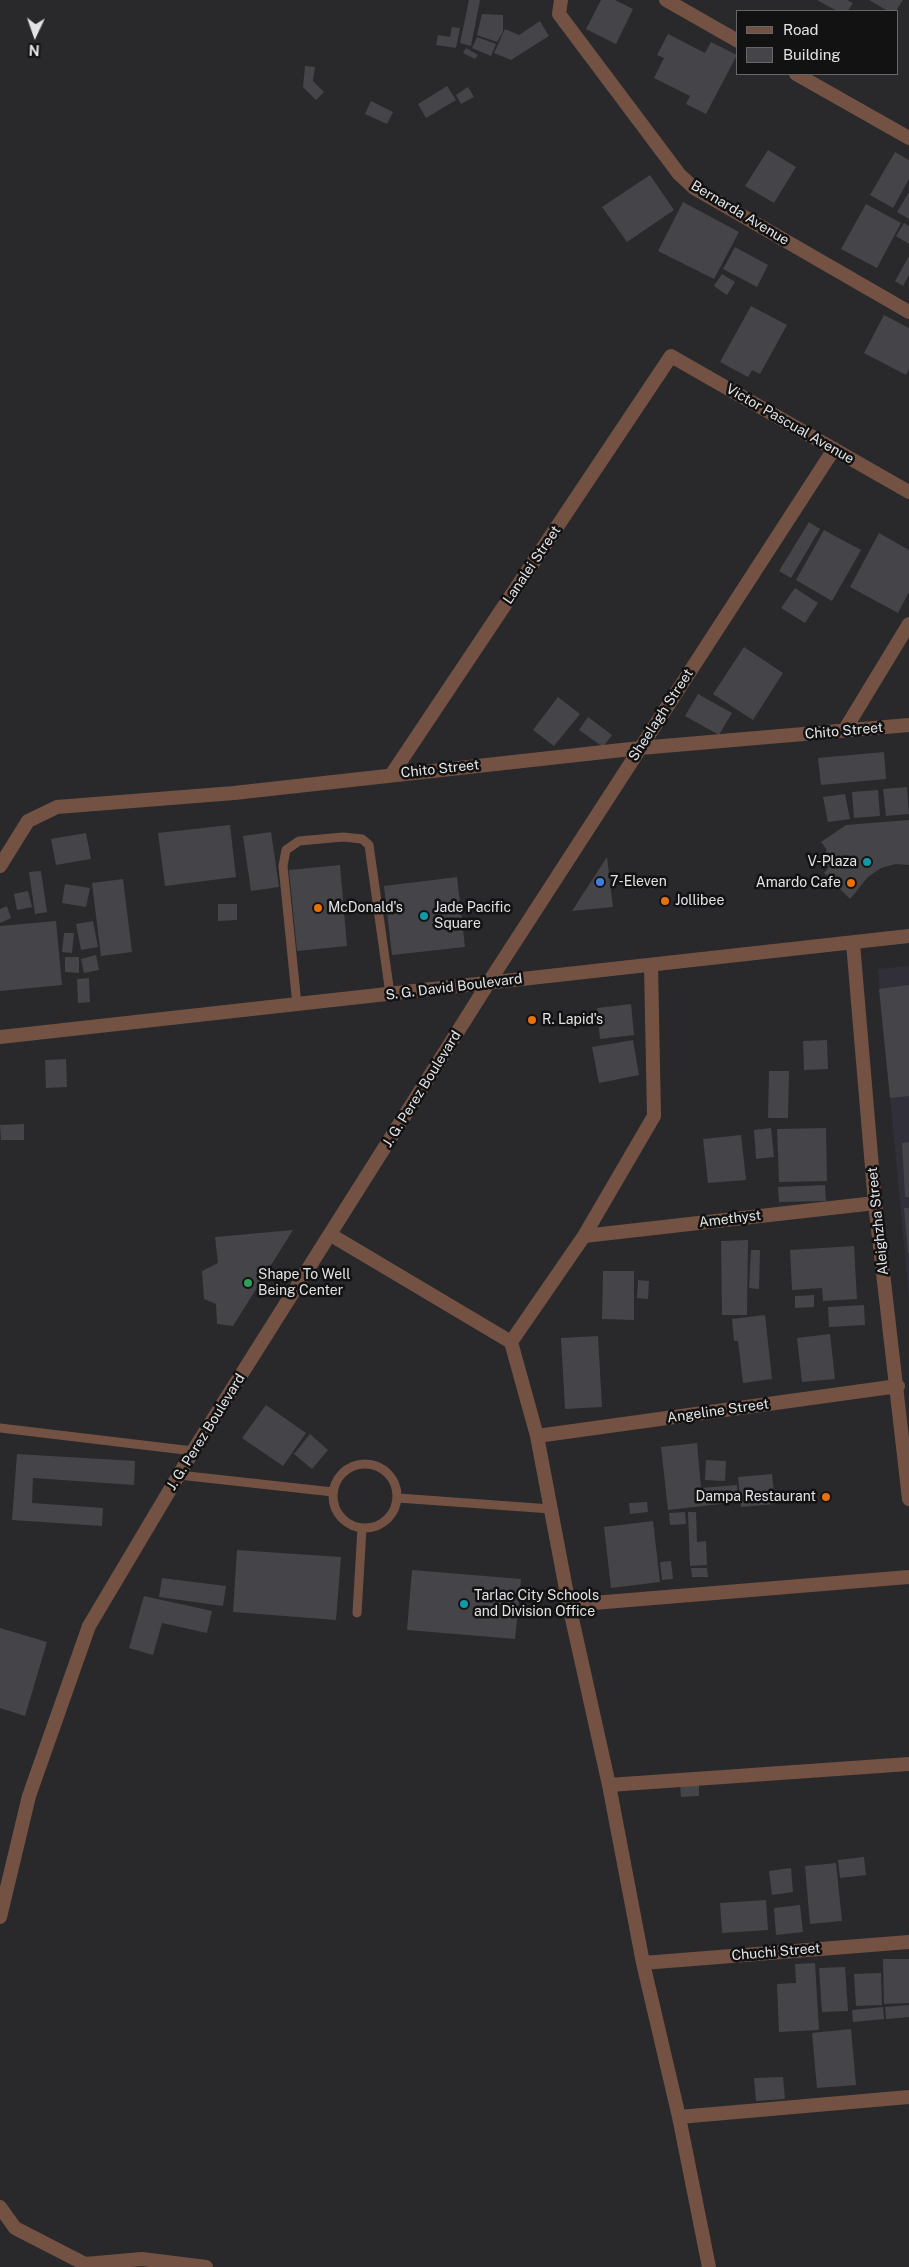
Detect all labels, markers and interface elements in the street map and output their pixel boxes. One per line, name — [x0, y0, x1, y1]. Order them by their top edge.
north arrow — [10, 10, 60, 60]
legend — [736, 10, 899, 75]
text: Road — [783, 21, 819, 38]
text: N — [28, 42, 40, 58]
text: Building — [783, 46, 841, 63]
street label: Bernarda Avenue — [688, 177, 792, 249]
street label: Victor Pascual Avenue — [723, 380, 857, 468]
street label: Lanalei Street — [500, 523, 564, 607]
street label: Sheelagh Street — [625, 666, 697, 764]
street label: Chito Street — [804, 719, 884, 743]
street label: Chito Street — [400, 757, 480, 781]
place label: V-Plaza — [808, 854, 857, 870]
marker: V-Plaza — [861, 856, 873, 868]
place label: 7-Eleven — [610, 874, 667, 890]
place label: Amardo Cafe — [756, 875, 841, 891]
marker: 7-Eleven — [594, 876, 606, 888]
marker: Amardo Cafe — [845, 877, 857, 889]
place label: Jollibee — [675, 893, 724, 909]
marker: Jollibee — [659, 895, 671, 907]
place label: McDonald's — [328, 900, 403, 916]
place label: Jade Pacific Square — [434, 900, 511, 932]
marker: McDonald's — [312, 902, 324, 914]
marker: Jade Pacific Square — [418, 910, 430, 922]
street label: S. G. David Boulevard — [385, 970, 523, 1004]
place label: R. Lapid's — [542, 1012, 603, 1028]
marker: R. Lapid's — [526, 1014, 538, 1026]
street label: J. G. Perez Boulevard — [379, 1028, 465, 1150]
street label: Aleighzha Street — [864, 1166, 892, 1276]
street label: Amethyst — [698, 1207, 762, 1231]
place label: Shape To Well Being Center — [258, 1267, 350, 1300]
marker: Shape To Well Being Center — [242, 1277, 254, 1289]
street label: J. G. Perez Boulevard — [163, 1371, 249, 1493]
street label: Angeline Street — [666, 1396, 770, 1426]
place label: Dampa Restaurant — [695, 1489, 816, 1505]
marker: Dampa Restaurant — [820, 1491, 832, 1503]
place label: Tarlac City Schools and Division Office — [474, 1588, 599, 1620]
marker: Tarlac City Schools and Division Office — [458, 1598, 470, 1610]
street label: Chuchi Street — [731, 1940, 821, 1964]

